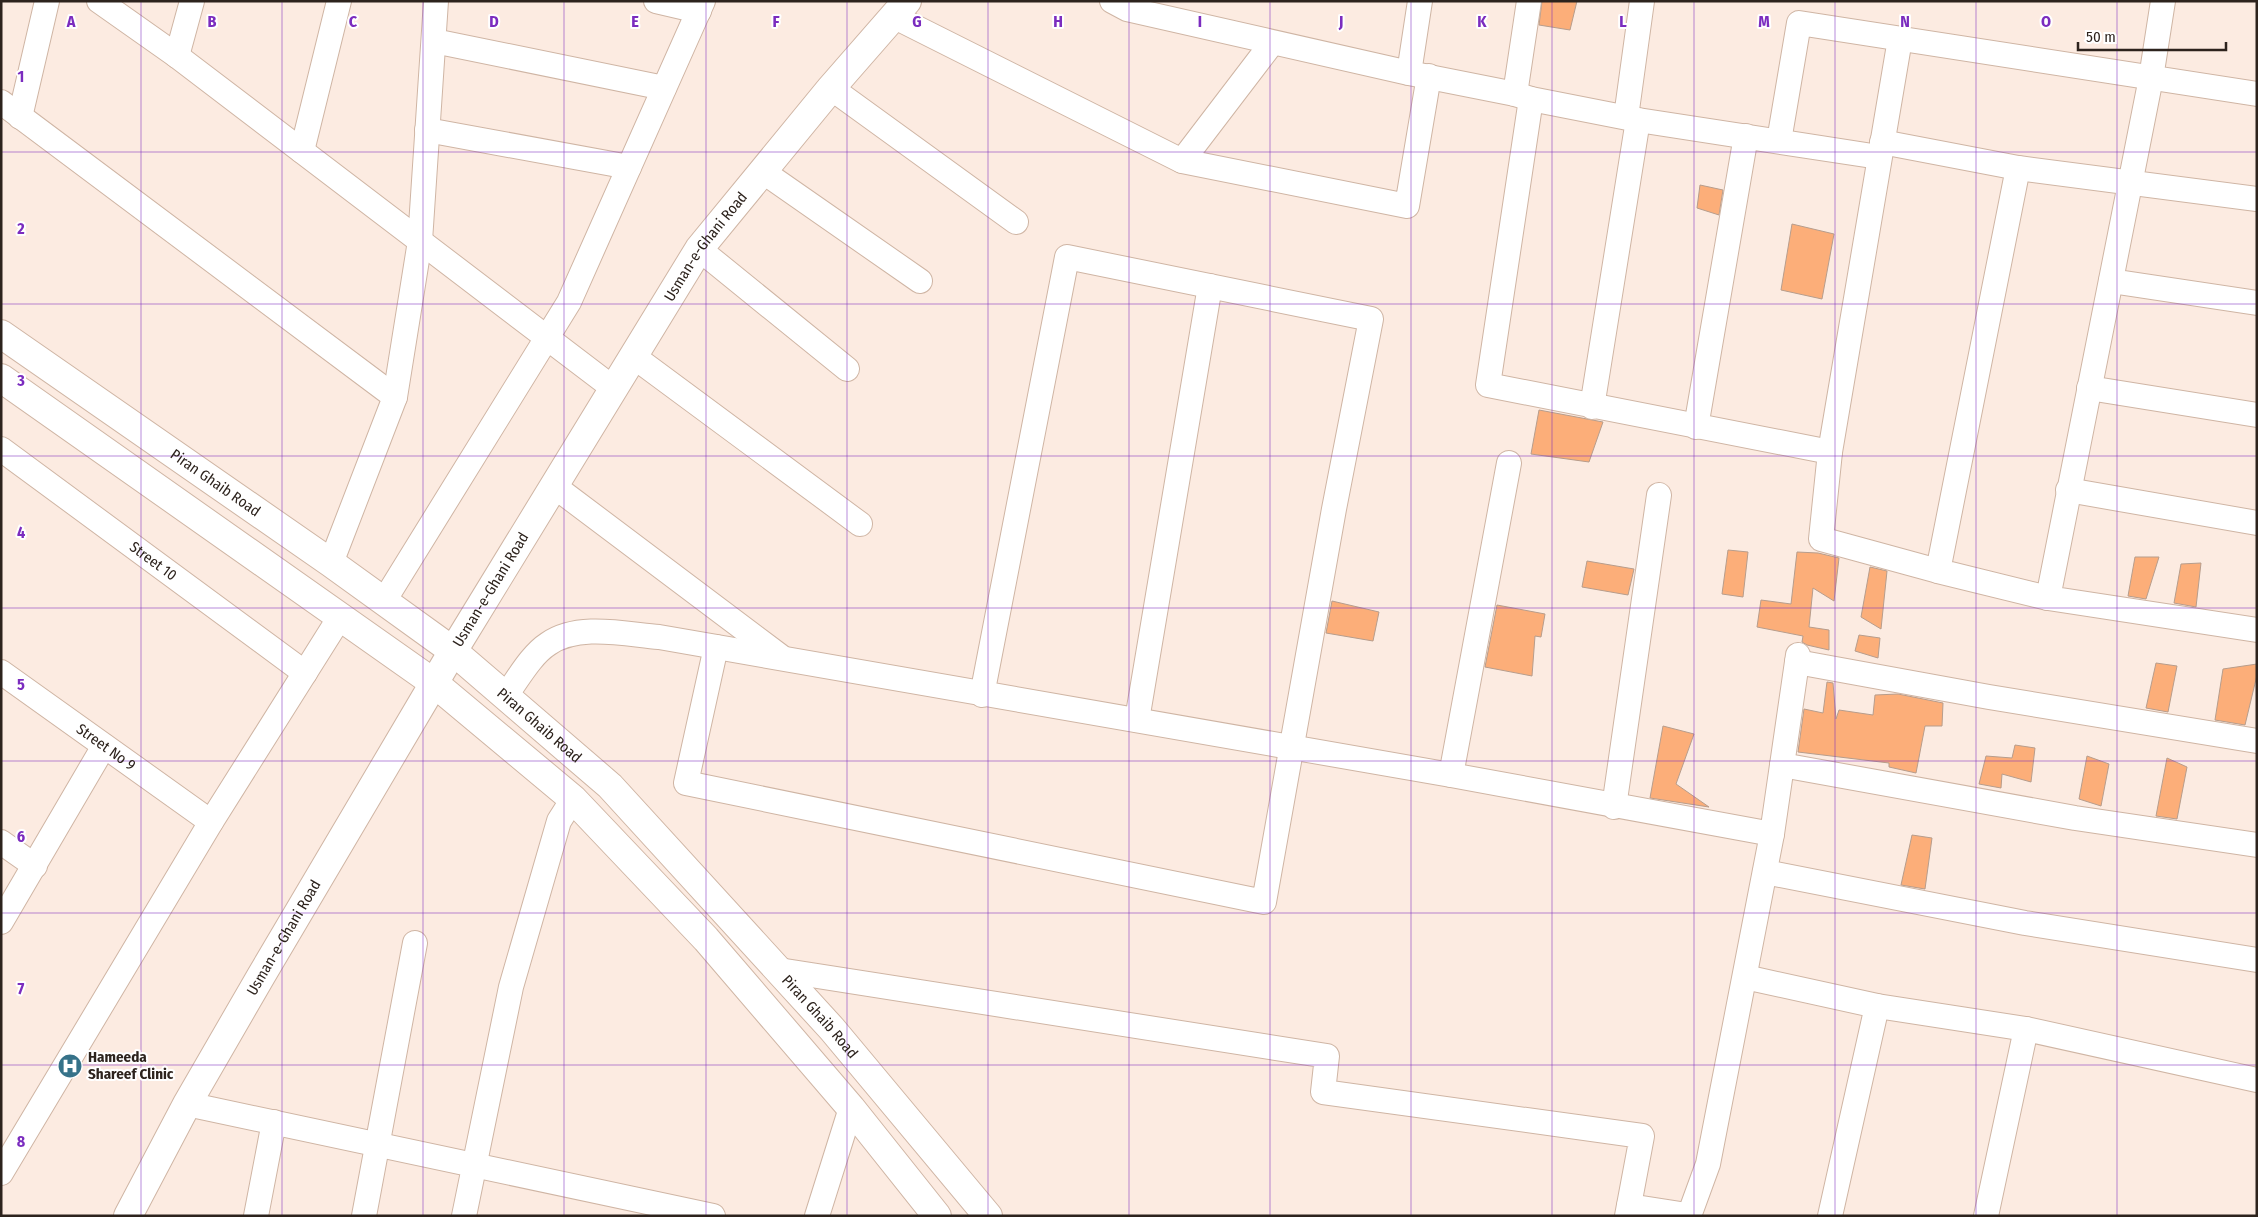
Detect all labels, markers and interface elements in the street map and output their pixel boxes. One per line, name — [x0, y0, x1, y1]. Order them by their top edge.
text: A — [66, 12, 76, 31]
text: B — [208, 12, 217, 31]
text: C — [349, 12, 358, 31]
text: D — [489, 12, 499, 31]
text: E — [631, 12, 639, 31]
text: F — [772, 12, 780, 31]
text: G — [912, 12, 922, 31]
text: H — [1053, 12, 1063, 31]
text: I — [1198, 12, 1202, 31]
text: J — [1338, 12, 1343, 31]
text: K — [1477, 12, 1487, 31]
text: L — [1619, 12, 1627, 31]
text: M — [1758, 12, 1770, 31]
text: N — [1900, 12, 1910, 31]
text: O — [2041, 12, 2051, 31]
scale bar — [2078, 20, 2226, 52]
text: 50 m — [2086, 28, 2116, 46]
text: 1 — [18, 67, 24, 86]
street label: Usman-e-Ghani Road — [660, 188, 751, 305]
text: 2 — [16, 219, 25, 238]
text: 3 — [16, 371, 25, 390]
street label: Piran Ghaib Road — [167, 445, 264, 520]
text: 4 — [17, 523, 25, 542]
street label: Usman-e-Ghani Road — [449, 529, 532, 650]
street label: Street 10 — [126, 538, 180, 584]
text: 5 — [17, 675, 25, 694]
street label: Piran Ghaib Road — [493, 684, 585, 766]
street label: Street No 9 — [73, 720, 139, 774]
text: 6 — [17, 827, 25, 846]
street label: Usman-e-Ghani Road — [243, 877, 325, 999]
street label: Piran Ghaib Road — [778, 971, 862, 1062]
text: 7 — [18, 979, 25, 998]
place label: Hameeda Shareef Clinic — [88, 1048, 174, 1083]
hospital icon: Hameeda Shareef Clinic — [57, 1053, 83, 1079]
text: 8 — [17, 1132, 26, 1151]

